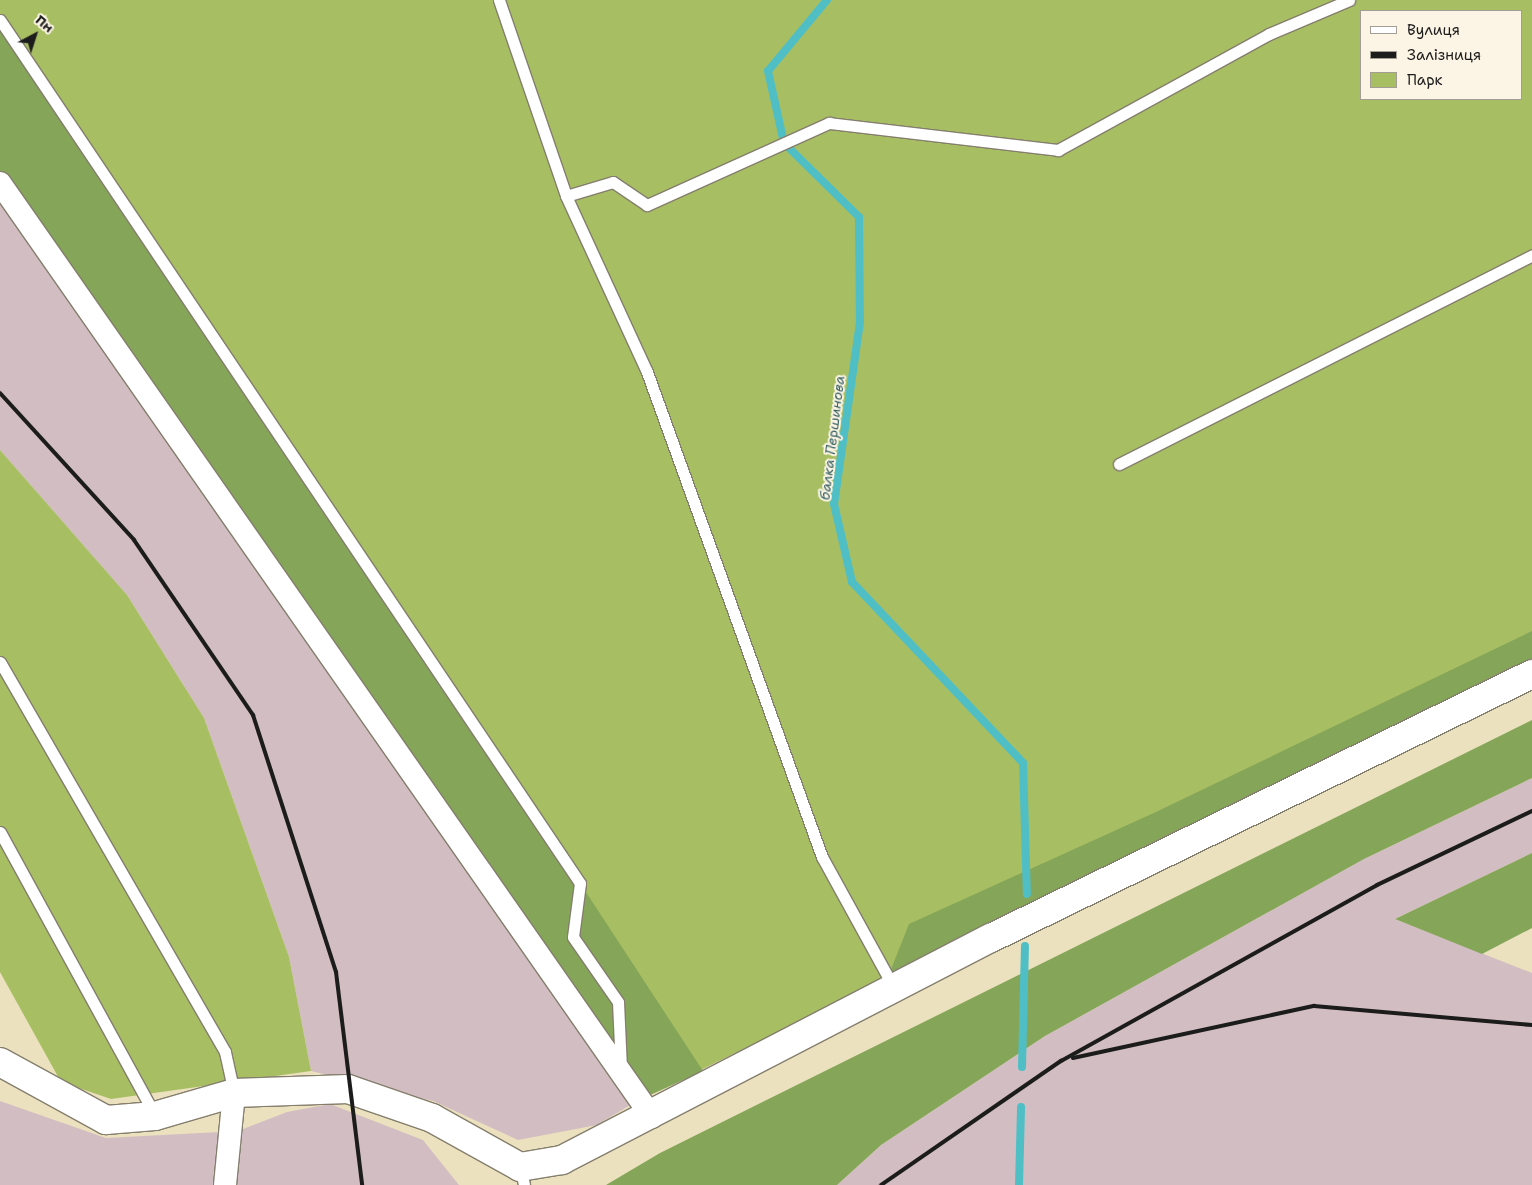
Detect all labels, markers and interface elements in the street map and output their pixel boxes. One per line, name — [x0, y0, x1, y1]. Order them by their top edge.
north arrow — [10, 10, 60, 60]
legend — [1360, 10, 1522, 100]
text: Пн — [32, 11, 58, 36]
text: Вулиця — [1407, 20, 1460, 40]
text: Залізниця — [1407, 45, 1481, 65]
text: Парк — [1407, 70, 1443, 90]
water label: балка Першинова — [816, 375, 848, 501]

